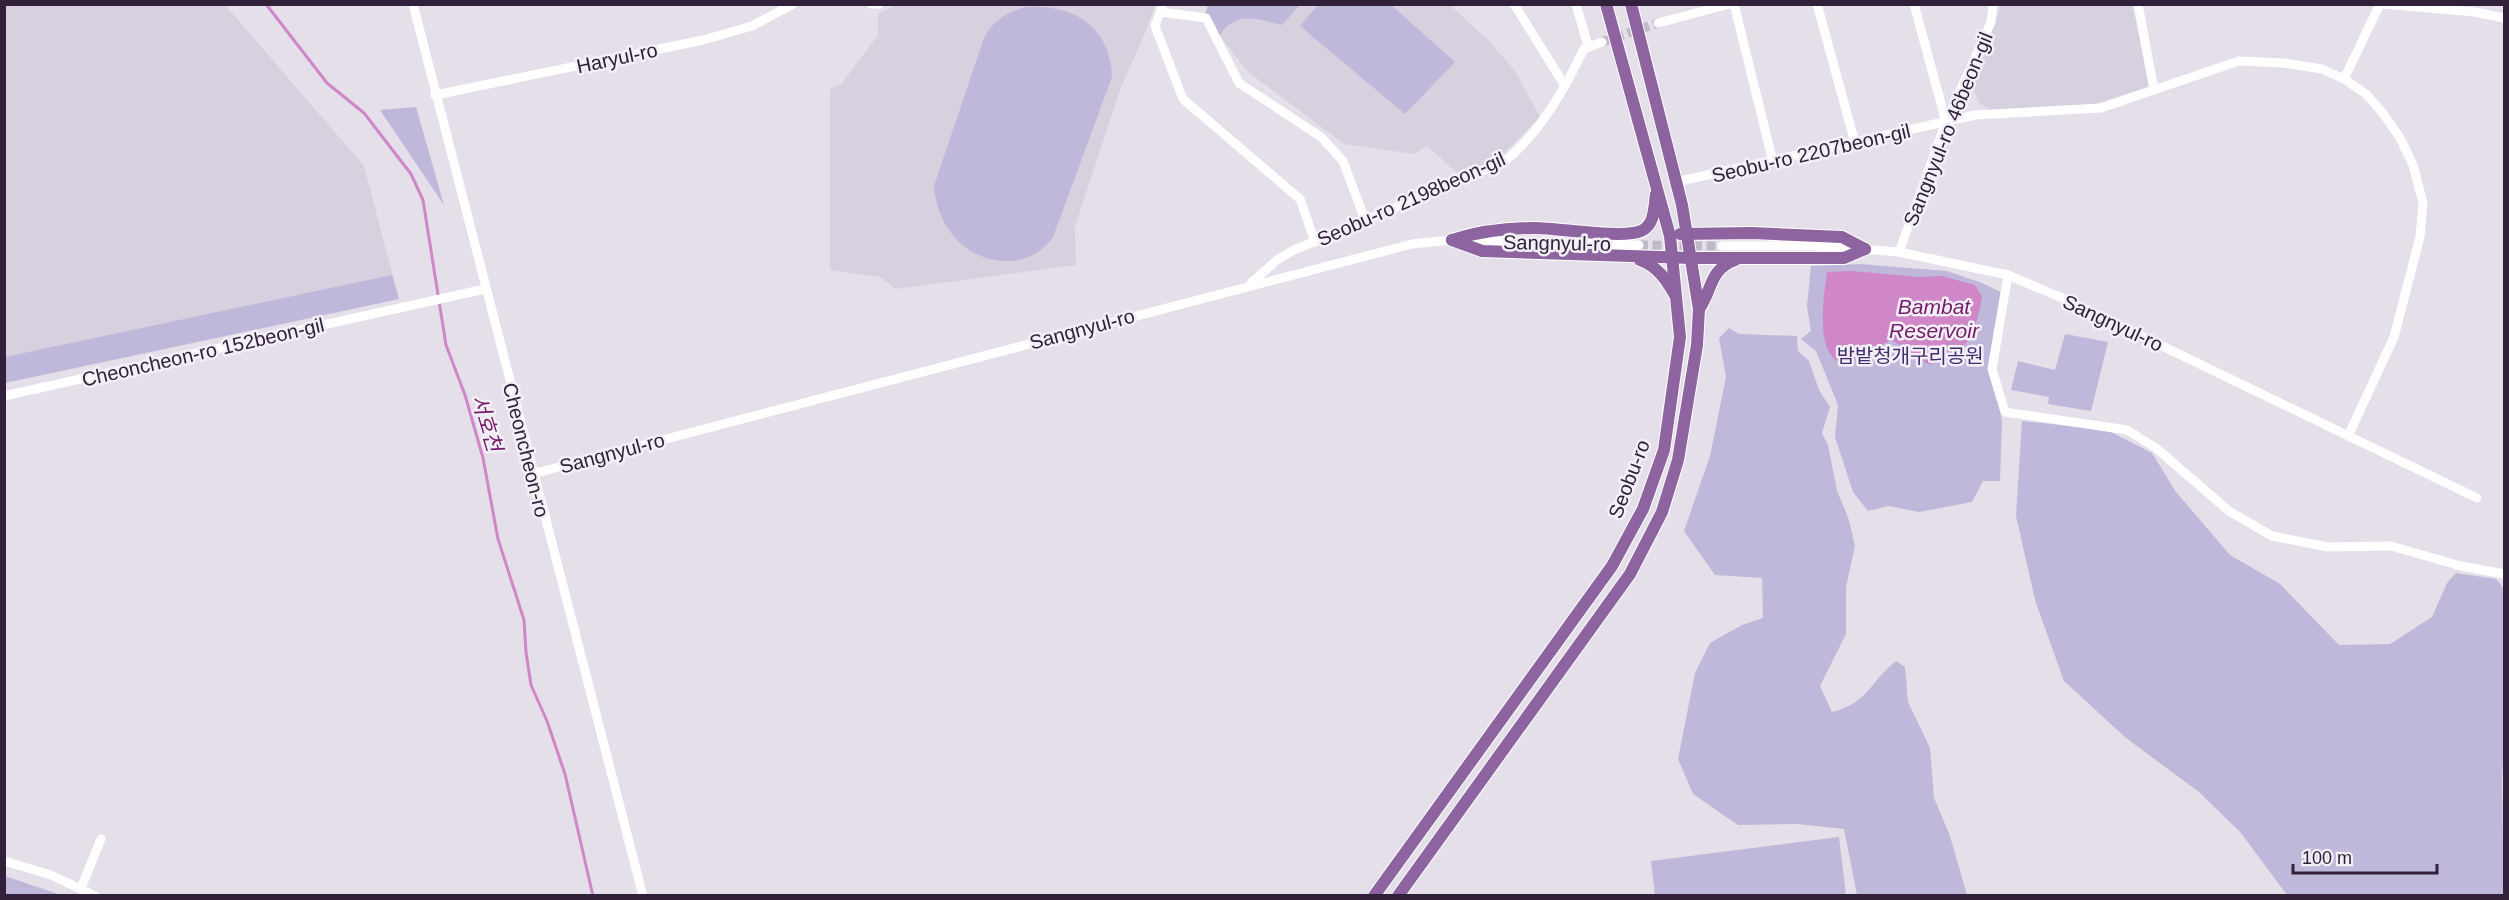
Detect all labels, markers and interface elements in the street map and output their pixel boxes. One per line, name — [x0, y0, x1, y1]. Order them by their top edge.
street label: Sangnyul-ro 46beon-gil — [1899, 29, 1997, 229]
street label: Haryul-ro — [574, 39, 660, 77]
street label: Seobu-ro 2207beon-gil — [1709, 119, 1913, 187]
street label: Seobu-ro 2198beon-gil — [1314, 148, 1508, 250]
street label: Sangnyul-ro — [1503, 231, 1611, 255]
street label: Sangnyul-ro — [2059, 290, 2167, 356]
water label: Bambat Reservoir — [1889, 295, 1980, 342]
street label: Sangnyul-ro — [1027, 304, 1137, 354]
street label: Cheoncheon-ro 152beon-gil — [80, 313, 326, 391]
park label: 밤밭청개구리공원 — [1836, 345, 1984, 367]
street label: Cheoncheon-ro — [499, 380, 553, 520]
water label: 서호천 — [468, 392, 507, 457]
street label: Sangnyul-ro — [557, 428, 667, 478]
street label: Seobu-ro — [1604, 437, 1654, 521]
scale bar — [2293, 837, 2437, 875]
text: 100 m — [2302, 848, 2352, 868]

